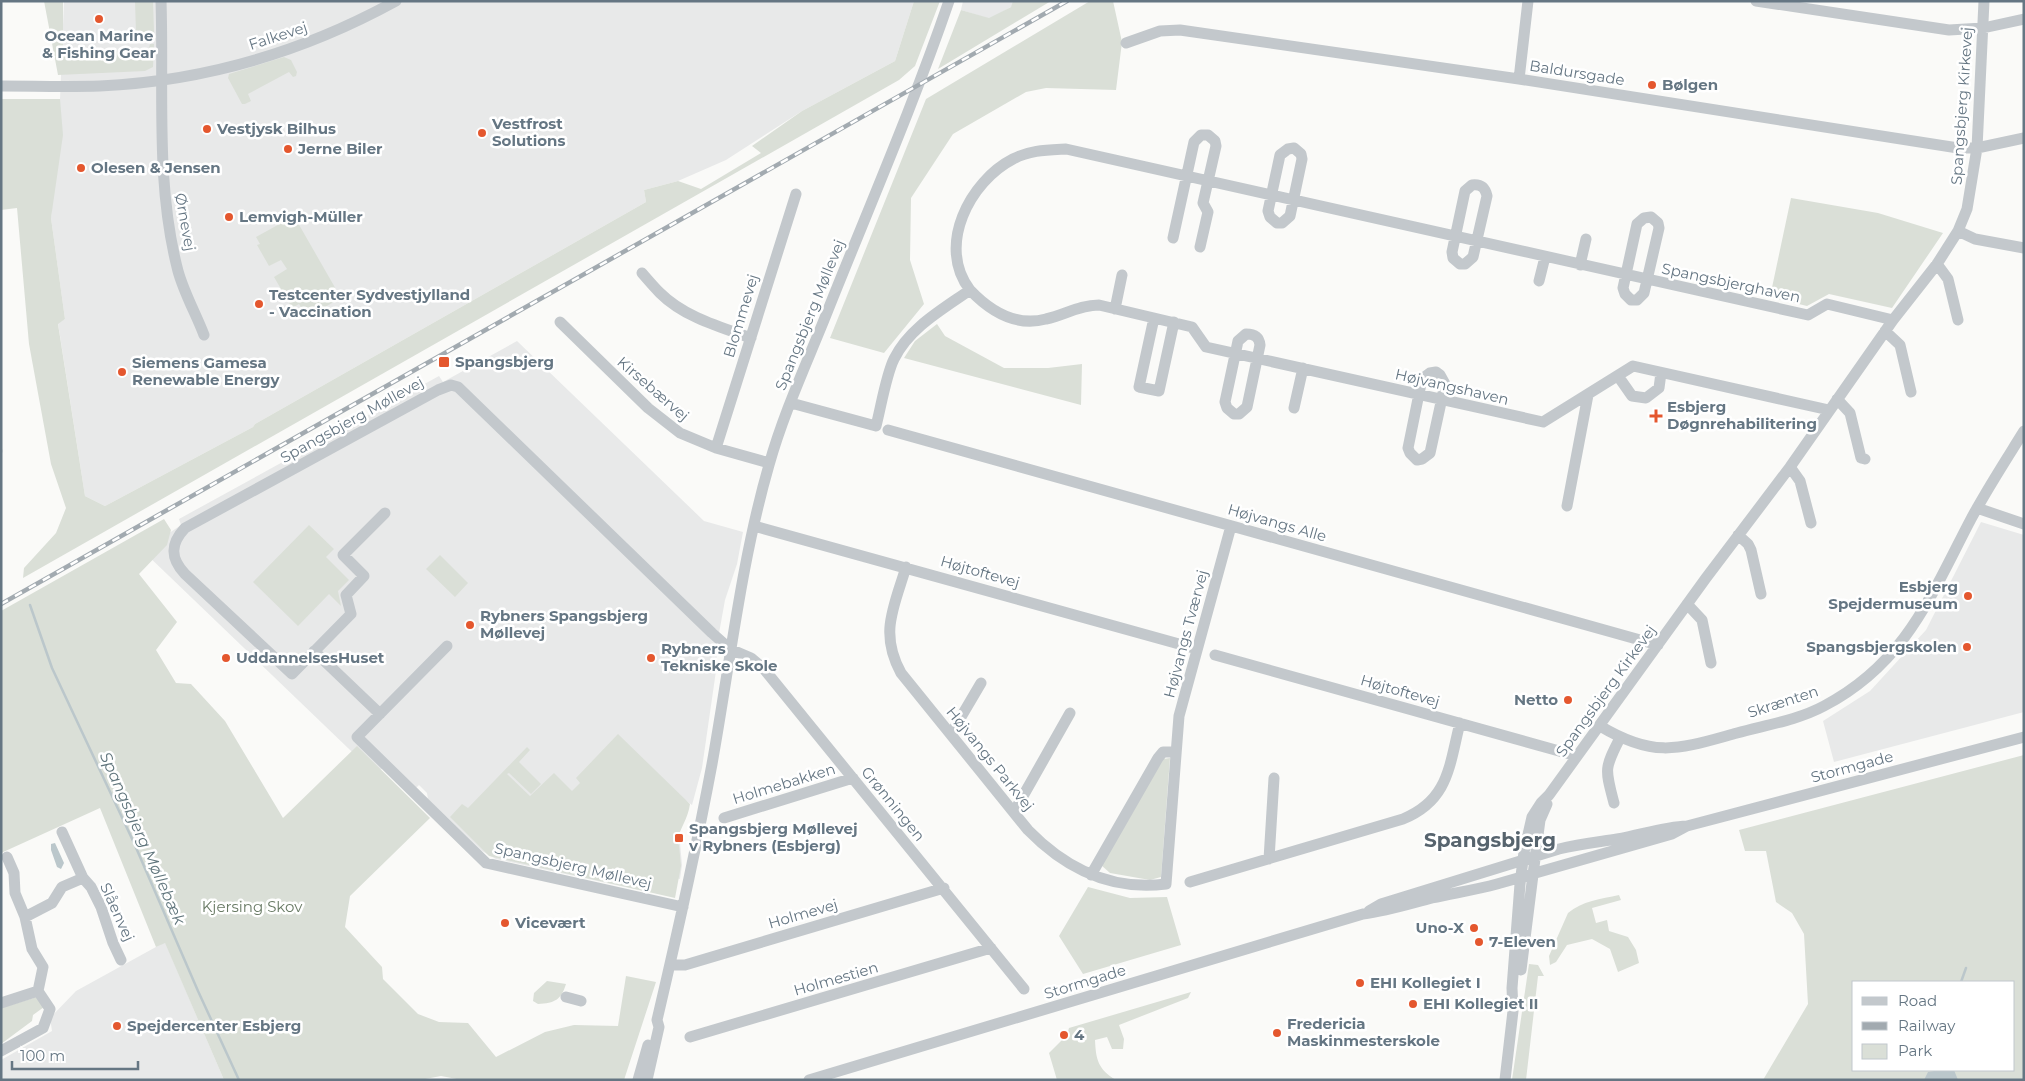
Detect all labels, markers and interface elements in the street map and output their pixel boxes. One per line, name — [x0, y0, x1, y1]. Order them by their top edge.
marker: Ocean Marine & Fishing Gear — [93, 13, 105, 25]
street label: Falkevej — [246, 17, 310, 54]
place label: Ocean Marine & Fishing Gear — [42, 26, 156, 62]
street label: Spangsbjerg Kirkevej — [1946, 26, 1977, 186]
street label: Baldursgade — [1528, 56, 1626, 89]
place label: Bølgen — [1662, 75, 1718, 94]
marker: Bølgen — [1646, 79, 1658, 91]
place label: Vestfrost Solutions — [491, 114, 565, 150]
place label: Vestjysk Bilhus — [216, 119, 336, 138]
marker: Vestjysk Bilhus — [201, 123, 213, 135]
marker: Vestfrost Solutions — [476, 127, 488, 139]
place label: Jerne Biler — [297, 139, 383, 158]
marker: Jerne Biler — [282, 143, 294, 155]
place label: Olesen & Jensen — [91, 158, 221, 177]
marker: Olesen & Jensen — [75, 162, 87, 174]
street label: Ørnevej — [171, 191, 200, 252]
place label: Lemvigh-Müller — [239, 207, 363, 226]
marker: Lemvigh-Müller — [223, 211, 235, 223]
street label: Spangsbjerg Møllevej — [771, 237, 848, 393]
street label: Spangsbjerghaven — [1660, 259, 1802, 306]
street label: Blommevej — [719, 272, 762, 360]
place label: Testcenter Sydvestjylland - Vaccination — [269, 285, 470, 321]
marker: Testcenter Sydvestjylland - Vaccination — [253, 298, 265, 310]
place label: Spangsbjerg — [455, 352, 554, 371]
street label: Kirsebærvej — [613, 352, 693, 425]
place label: Siemens Gamesa Renewable Energy — [132, 353, 281, 389]
marker: Spangsbjerg — [437, 355, 451, 369]
street label: Højvangshaven — [1393, 364, 1511, 409]
marker: Siemens Gamesa Renewable Energy — [116, 366, 128, 378]
street label: Spangsbjerg Møllevej — [277, 372, 427, 467]
place label: Esbjerg Døgnrehabilitering — [1667, 397, 1817, 433]
marker: Esbjerg Døgnrehabilitering — [1649, 409, 1663, 423]
street label: Højvangs Alle — [1226, 499, 1329, 546]
street label: Højtoftevej — [938, 551, 1022, 592]
street label: Højvangs Tværvej — [1159, 568, 1212, 700]
place label: Esbjerg Spejdermuseum — [1828, 577, 1958, 613]
marker: Esbjerg Spejdermuseum — [1962, 590, 1974, 602]
place label: Rybners Spangsbjerg Møllevej — [480, 606, 648, 642]
marker: Rybners Spangsbjerg Møllevej — [464, 619, 476, 631]
street label: Spangsbjerg Kirkevej — [1551, 621, 1660, 760]
place label: Spangsbjergskolen — [1806, 637, 1957, 656]
place label: Rybners Tekniske Skole — [661, 639, 778, 675]
marker: Spangsbjergskolen — [1961, 641, 1973, 653]
place label: UddannelsesHuset — [236, 648, 385, 667]
marker: UddannelsesHuset — [220, 652, 232, 664]
marker: Rybners Tekniske Skole — [645, 652, 657, 664]
street label: Højtoftevej — [1358, 670, 1442, 711]
street label: Skrænten — [1745, 681, 1821, 722]
place label: Netto — [1514, 690, 1558, 709]
marker: Netto — [1562, 694, 1574, 706]
street label: Højvangs Parkvej — [942, 703, 1038, 815]
street label: Stormgade — [1809, 746, 1895, 787]
water label: Spangsbjerg Møllebæk — [96, 749, 190, 929]
street label: Holmebakken — [730, 759, 838, 808]
street label: Grønningen — [857, 762, 929, 845]
place label: Spangsbjerg Møllevej v Rybners (Esbjerg) — [688, 819, 858, 855]
district label: Spangsbjerg — [1424, 828, 1556, 852]
marker: Spangsbjerg Møllevej v Rybners (Esbjerg) — [673, 832, 685, 844]
street label: Spangsbjerg Møllevej — [493, 838, 654, 893]
street label: Slåenvej — [96, 880, 139, 944]
street label: Holmevej — [766, 895, 840, 932]
park label: Kjersing Skov — [202, 897, 303, 916]
place label: Vicevært — [514, 913, 586, 932]
marker: Vicevært — [499, 917, 511, 929]
place label: Uno-X — [1416, 918, 1464, 937]
marker: Uno-X — [1468, 922, 1480, 934]
place label: 7-Eleven — [1489, 932, 1556, 951]
marker: 7-Eleven — [1473, 936, 1485, 948]
street label: Holmestien — [791, 957, 880, 1000]
street label: Stormgade — [1042, 960, 1128, 1003]
place label: EHI Kollegiet I — [1370, 973, 1481, 992]
marker: EHI Kollegiet I — [1354, 977, 1366, 989]
legend — [1852, 981, 2015, 1071]
text: Road — [1898, 991, 1937, 1010]
place label: EHI Kollegiet II — [1423, 994, 1539, 1013]
marker: EHI Kollegiet II — [1407, 998, 1419, 1010]
place label: Fredericia Maskinmesterskole — [1287, 1014, 1440, 1050]
place label: Spejdercenter Esbjerg — [127, 1016, 301, 1035]
text: Railway — [1898, 1016, 1956, 1035]
marker: Spejdercenter Esbjerg — [111, 1020, 123, 1032]
place label: 4 — [1074, 1025, 1085, 1044]
marker: Fredericia Maskinmesterskole — [1271, 1027, 1283, 1039]
marker: 4 — [1058, 1029, 1070, 1041]
scale bar — [12, 1038, 139, 1070]
text: Park — [1898, 1041, 1932, 1060]
text: 100 m — [20, 1046, 65, 1065]

